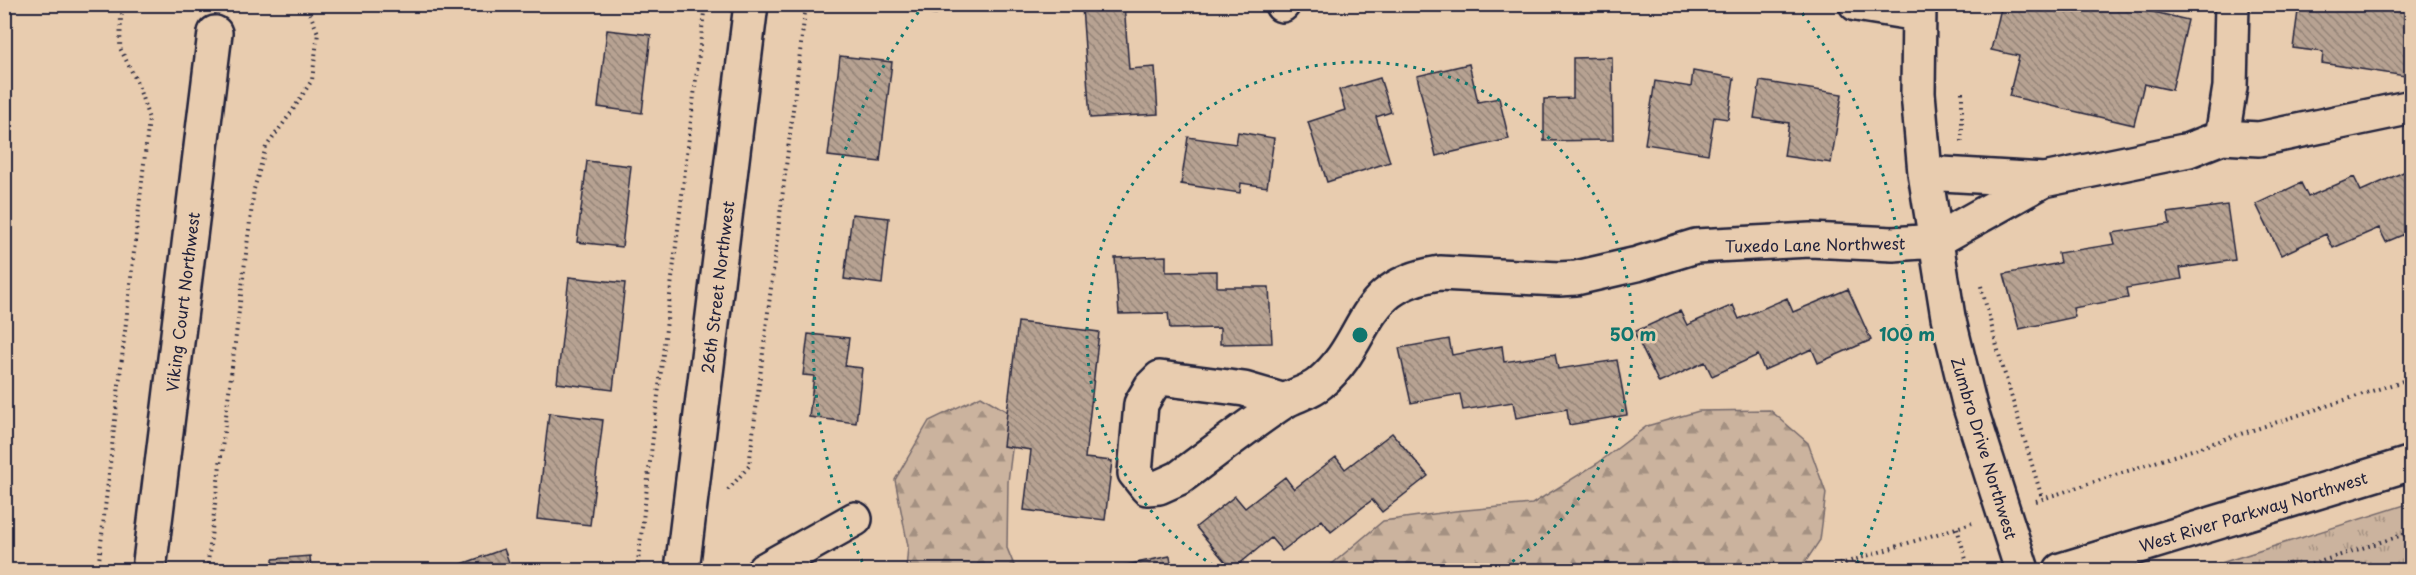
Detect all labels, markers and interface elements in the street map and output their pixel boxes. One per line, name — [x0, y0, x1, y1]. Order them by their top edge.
street label: 26th Street Northwest — [694, 199, 740, 375]
street label: Viking Court Northwest — [159, 211, 205, 393]
street label: Tuxedo Lane Northwest — [1725, 230, 1905, 258]
text: 50 m — [1610, 320, 1656, 347]
text: 100 m — [1879, 320, 1935, 347]
centre of rings — [1350, 325, 1370, 345]
street label: Zumbro Drive Northwest — [1946, 354, 2024, 542]
street label: West River Parkway Northwest — [2136, 465, 2370, 557]

